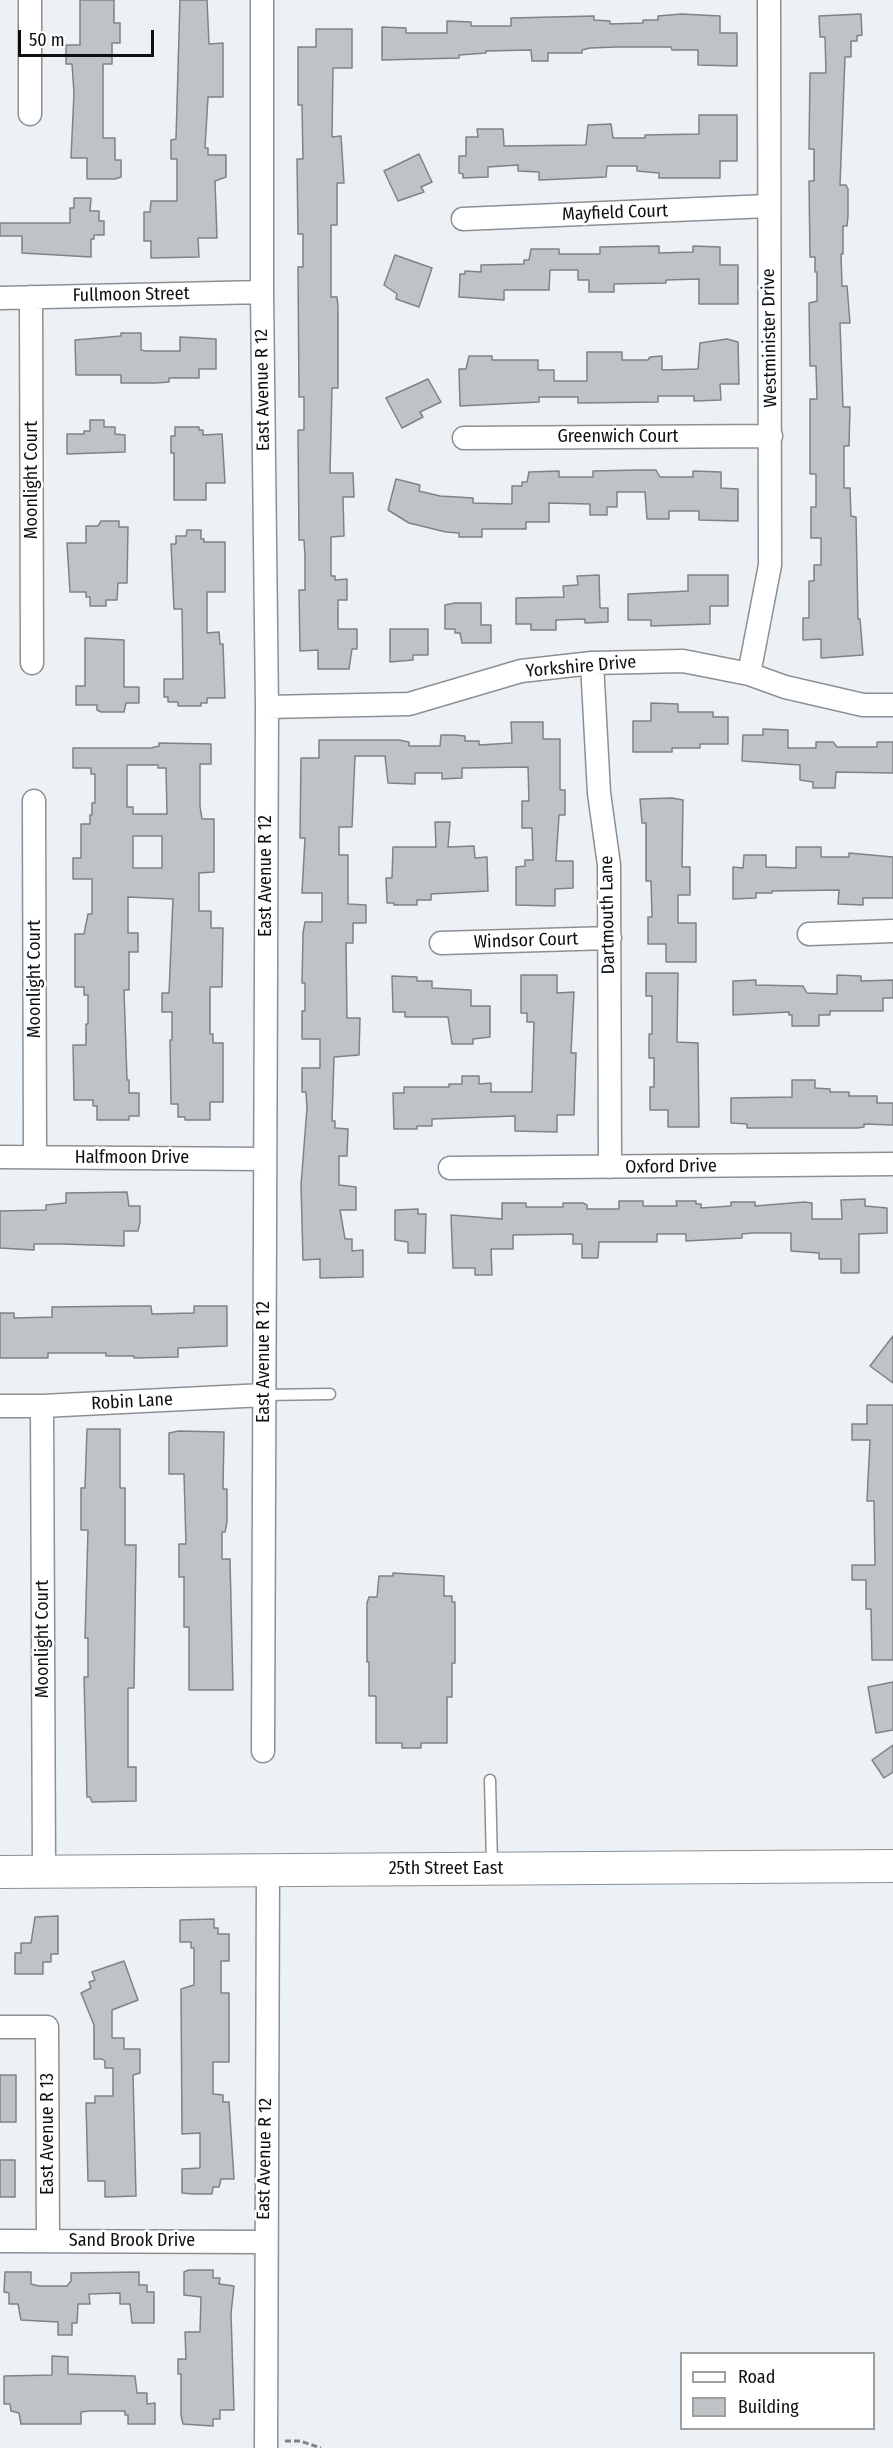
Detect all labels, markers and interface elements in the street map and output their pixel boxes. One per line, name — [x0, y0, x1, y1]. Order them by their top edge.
scale bar — [21, 18, 158, 56]
text: 50 m — [29, 29, 65, 51]
street label: Mayfield Court — [562, 200, 668, 226]
street label: Westminister Drive — [758, 268, 782, 408]
street label: Fullmoon Street — [72, 283, 190, 307]
street label: East Avenue R 12 — [251, 329, 275, 451]
street label: Moonlight Court — [21, 421, 43, 539]
street label: Greenwich Court — [558, 426, 678, 448]
street label: Yorkshire Drive — [525, 651, 637, 683]
street label: East Avenue R 12 — [255, 815, 277, 937]
street label: Dartmouth Lane — [596, 856, 620, 974]
street label: Moonlight Court — [24, 920, 46, 1038]
street label: Windsor Court — [473, 928, 579, 954]
street label: Halfmoon Drive — [75, 1147, 189, 1169]
street label: Oxford Drive — [625, 1155, 717, 1179]
street label: East Avenue R 12 — [253, 1301, 275, 1423]
street label: Robin Lane — [91, 1389, 173, 1415]
street label: Moonlight Court — [32, 1580, 54, 1698]
street label: 25th Street East — [389, 1858, 503, 1880]
street label: East Avenue R 13 — [37, 2073, 59, 2195]
street label: East Avenue R 12 — [253, 2098, 277, 2220]
street label: Sand Brook Drive — [69, 2230, 195, 2252]
legend — [680, 2352, 875, 2430]
text: Road — [738, 2366, 775, 2388]
text: Building — [738, 2396, 799, 2418]

